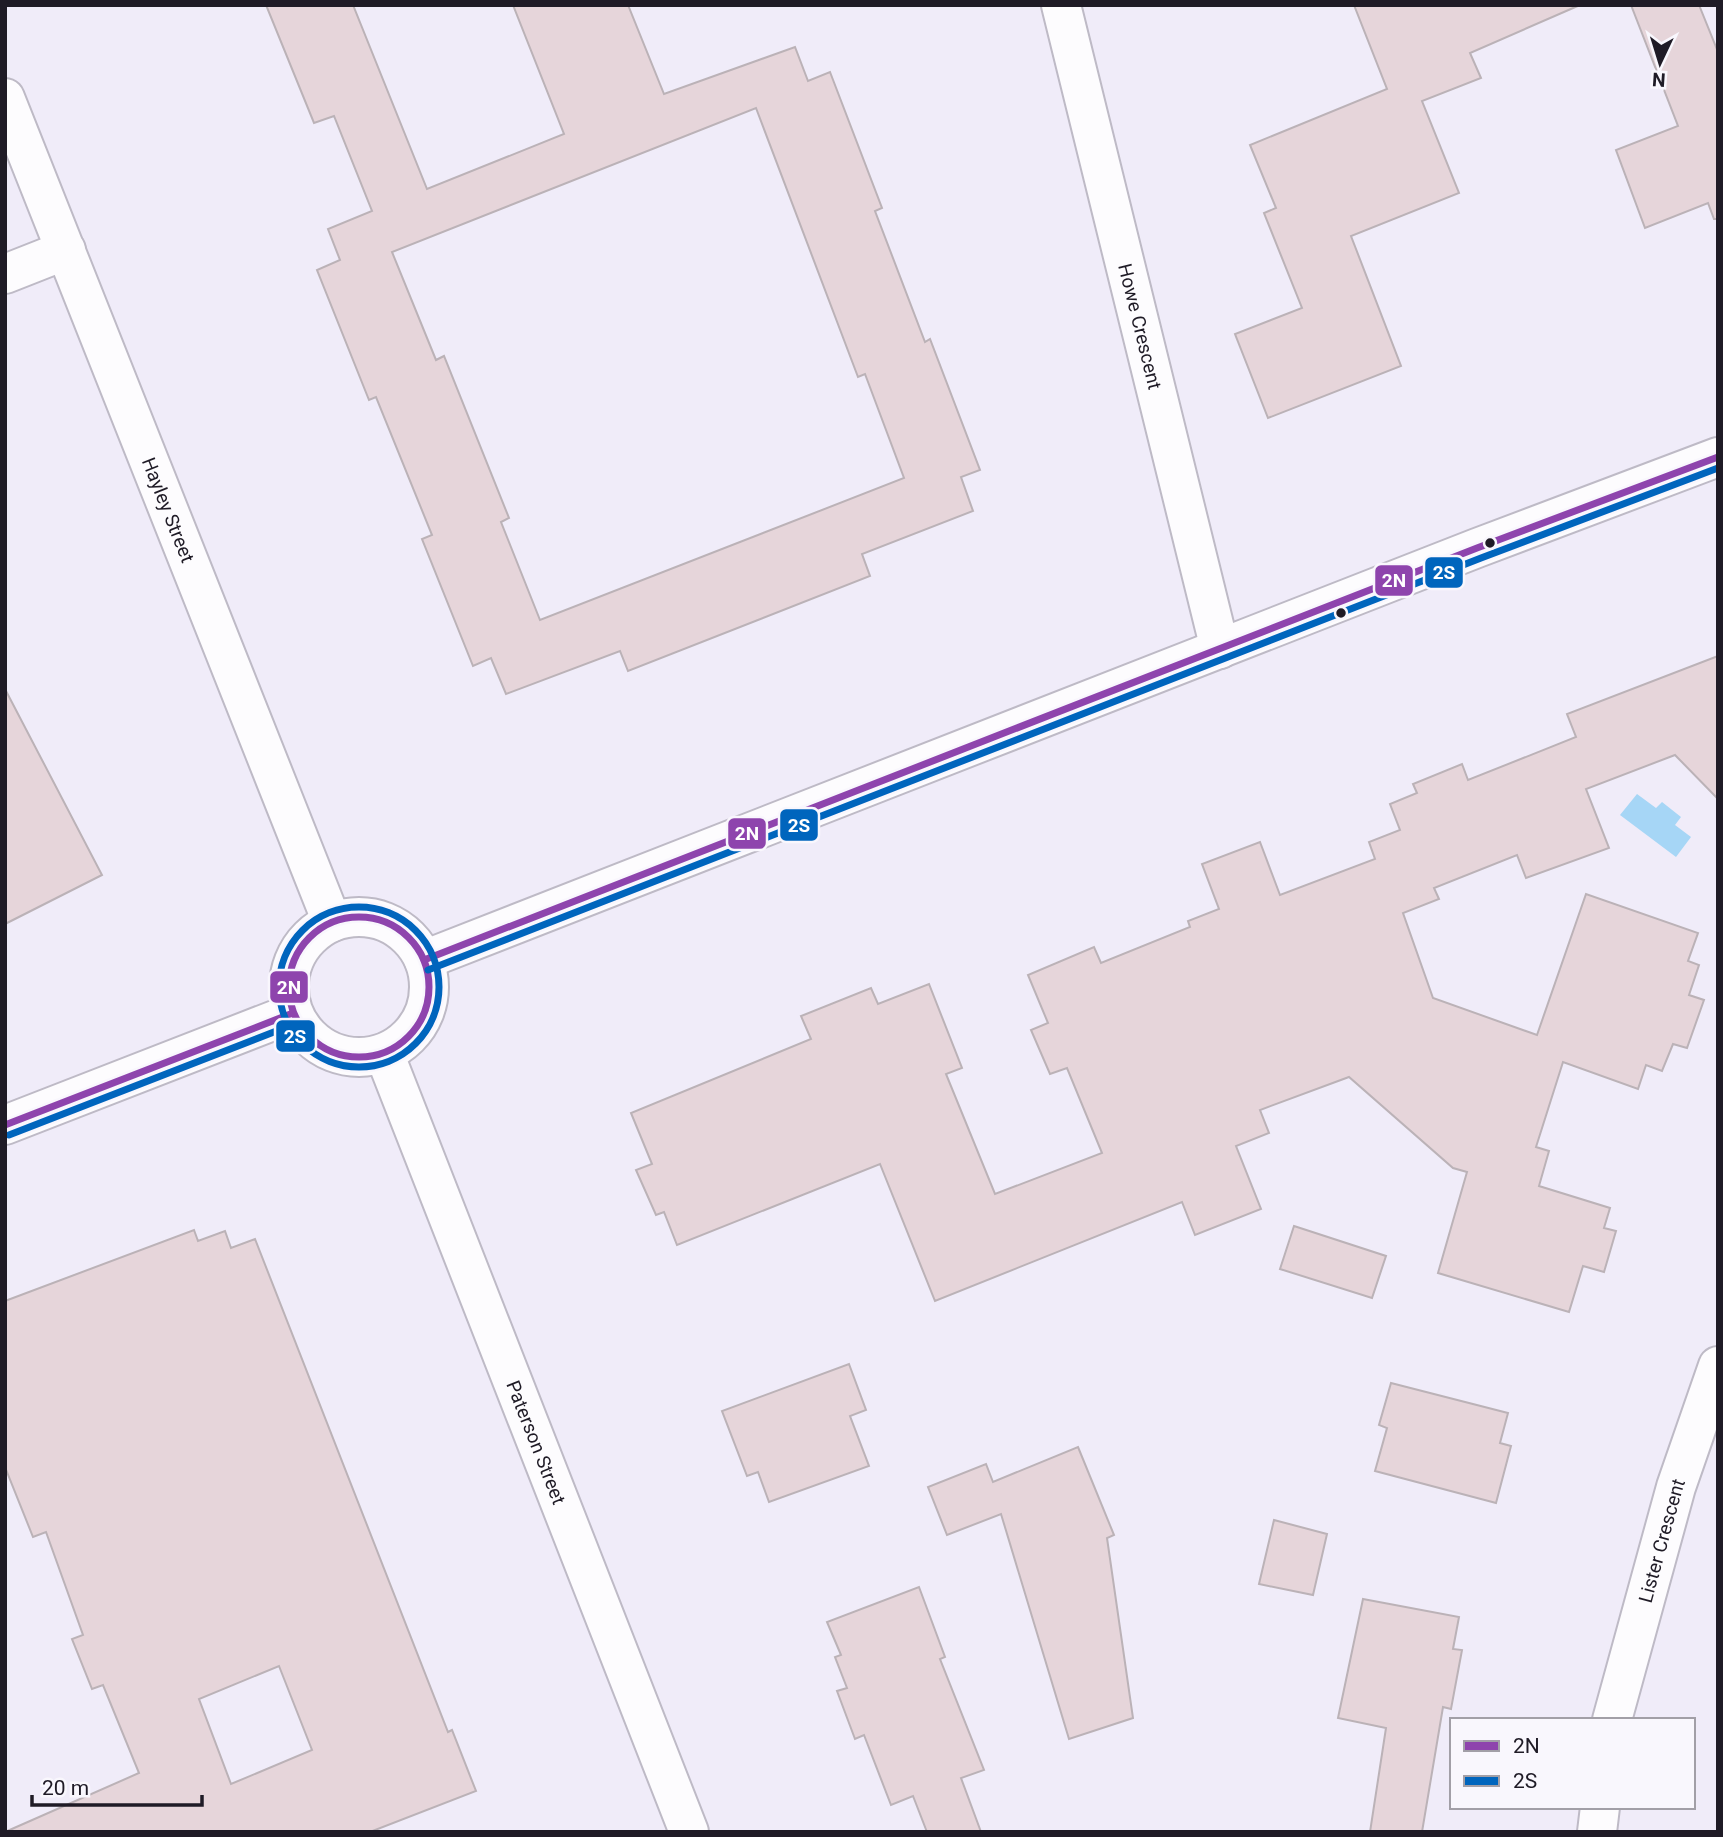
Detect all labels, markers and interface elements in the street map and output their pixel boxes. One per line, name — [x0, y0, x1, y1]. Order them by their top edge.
north arrow — [1625, 28, 1695, 98]
text: N — [1651, 68, 1666, 91]
street label: Howe Crescent — [1114, 261, 1167, 392]
street label: Hayley Street — [137, 454, 200, 566]
unlabelled marker — [1483, 536, 1497, 550]
line badge: 2S — [1424, 556, 1464, 589]
text: 2S — [1433, 561, 1456, 584]
line badge: 2N — [1374, 564, 1414, 597]
text: 2N — [1382, 569, 1406, 592]
unlabelled marker — [1334, 606, 1348, 620]
line badge: 2S — [779, 808, 819, 842]
text: 2S — [788, 814, 811, 837]
line badge: 2N — [727, 817, 767, 850]
text: 2N — [735, 822, 759, 845]
line badge: 2N — [269, 970, 309, 1004]
text: 2N — [277, 976, 301, 999]
line badge: 2S — [275, 1019, 316, 1053]
text: 2S — [284, 1025, 307, 1048]
street label: Paterson Street — [502, 1377, 571, 1507]
street label: Lister Crescent — [1633, 1476, 1690, 1605]
legend — [1450, 1718, 1695, 1809]
text: 2N — [1513, 1734, 1540, 1758]
scale bar — [32, 1764, 201, 1808]
text: 2S — [1513, 1769, 1537, 1793]
text: 20 m — [42, 1776, 89, 1800]

